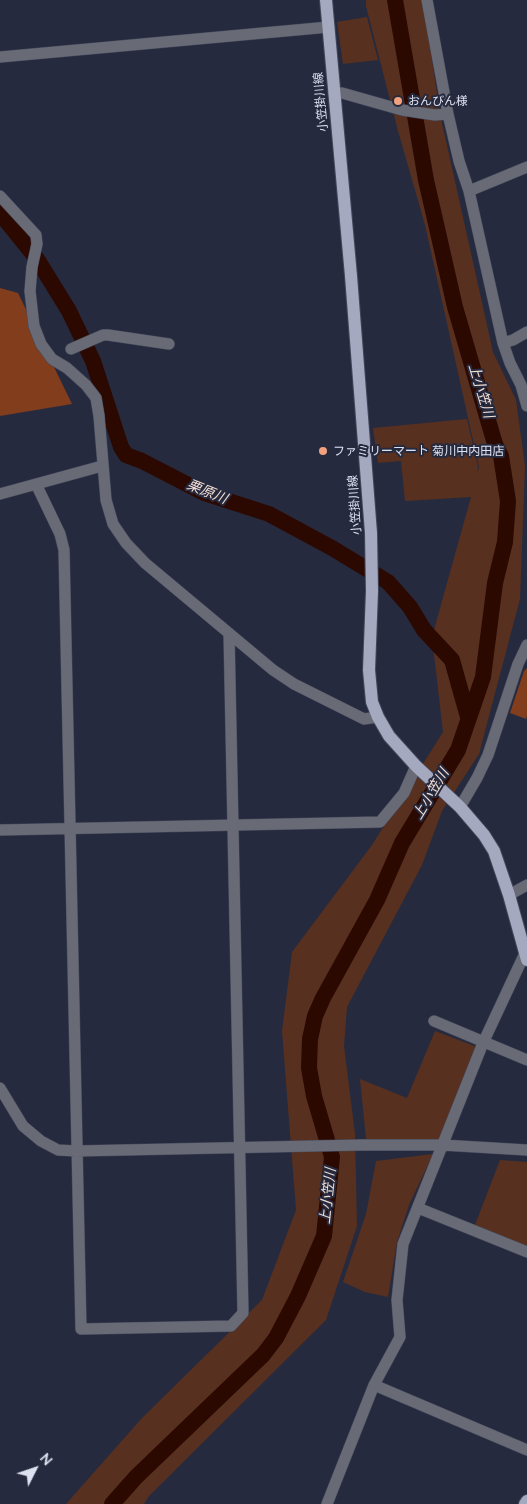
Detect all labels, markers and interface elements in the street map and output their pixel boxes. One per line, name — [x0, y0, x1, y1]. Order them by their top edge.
street label: 小笠掛川線 — [311, 71, 331, 133]
place label: おんびん様 — [408, 94, 468, 108]
marker: おんびん様 — [392, 95, 404, 107]
water label: 上小笠川 — [465, 362, 497, 420]
place label: ファミリーマート 菊川中内田店 — [333, 444, 504, 458]
marker: ファミリーマート 菊川中内田店 — [317, 445, 329, 457]
street label: 小笠掛川線 — [346, 475, 364, 535]
water label: 栗原川 — [184, 476, 230, 508]
water label: 上小笠川 — [409, 766, 453, 822]
water label: 上小笠川 — [317, 1167, 339, 1225]
north arrow — [10, 1444, 60, 1494]
text: N — [36, 1449, 57, 1469]

